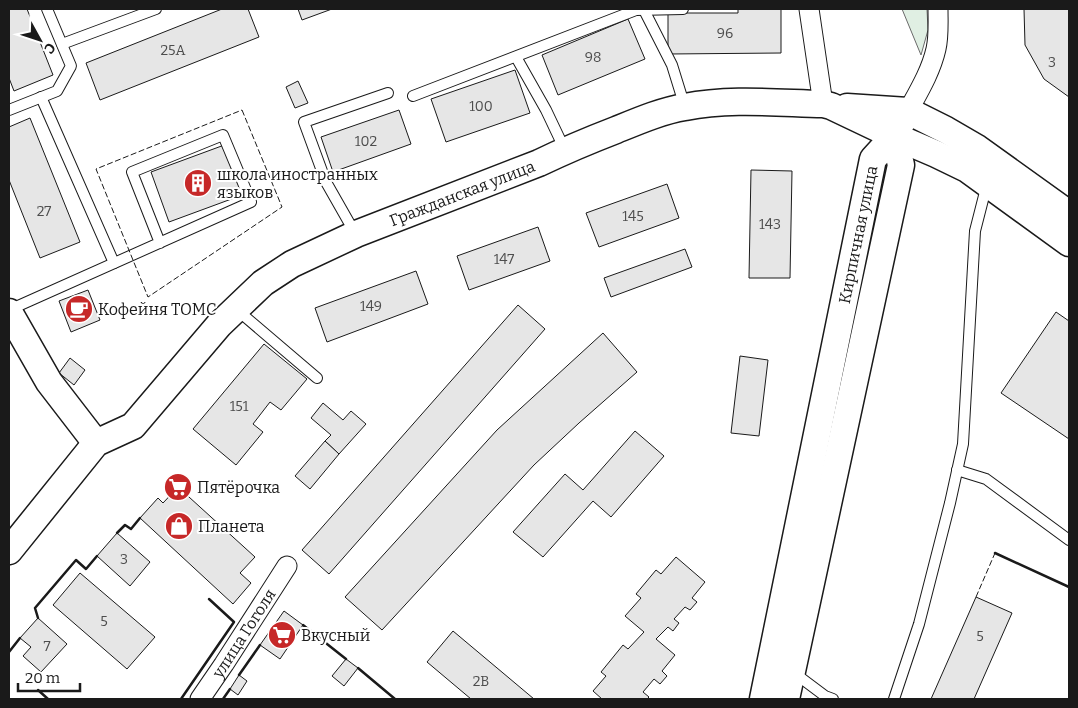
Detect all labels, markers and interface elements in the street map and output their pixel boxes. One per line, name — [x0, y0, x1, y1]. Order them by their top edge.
north arrow — [15, 15, 65, 65]
house number: 96 — [717, 25, 733, 42]
text: С — [40, 39, 59, 57]
house number: 25А — [160, 42, 186, 59]
house number: 98 — [585, 49, 601, 66]
house number: 3 — [1048, 54, 1056, 71]
house number: 100 — [469, 98, 493, 115]
house number: 102 — [355, 133, 377, 150]
street label: Гражданская улица — [387, 156, 538, 230]
street label: Кирпичная улица — [835, 164, 881, 305]
place label: школа иностранных языков — [217, 165, 378, 202]
building icon: школа иностранных языков — [183, 168, 213, 198]
house number: 27 — [37, 203, 51, 220]
house number: 145 — [622, 208, 644, 225]
house number: 143 — [759, 216, 781, 233]
house number: 147 — [494, 251, 514, 268]
cafe icon: Кофейня ТОМС — [64, 294, 94, 324]
house number: 149 — [360, 298, 382, 315]
place label: Кофейня ТОМС — [98, 300, 216, 319]
house number: 151 — [230, 398, 249, 415]
supermarket icon: Пятёрочка — [163, 472, 193, 502]
place label: Пятёрочка — [197, 478, 280, 497]
shop icon: Планета — [164, 511, 194, 541]
place label: Планета — [198, 517, 265, 536]
house number: 3 — [120, 551, 128, 568]
street label: улица Гоголя — [208, 585, 280, 682]
house number: 5 — [100, 613, 108, 630]
supermarket icon: Вкусный — [267, 620, 297, 650]
place label: Вкусный — [301, 626, 370, 645]
house number: 5 — [976, 628, 984, 645]
house number: 7 — [43, 638, 51, 655]
scale bar — [18, 660, 80, 692]
text: 20 m — [25, 669, 61, 687]
house number: 2В — [473, 673, 489, 690]

